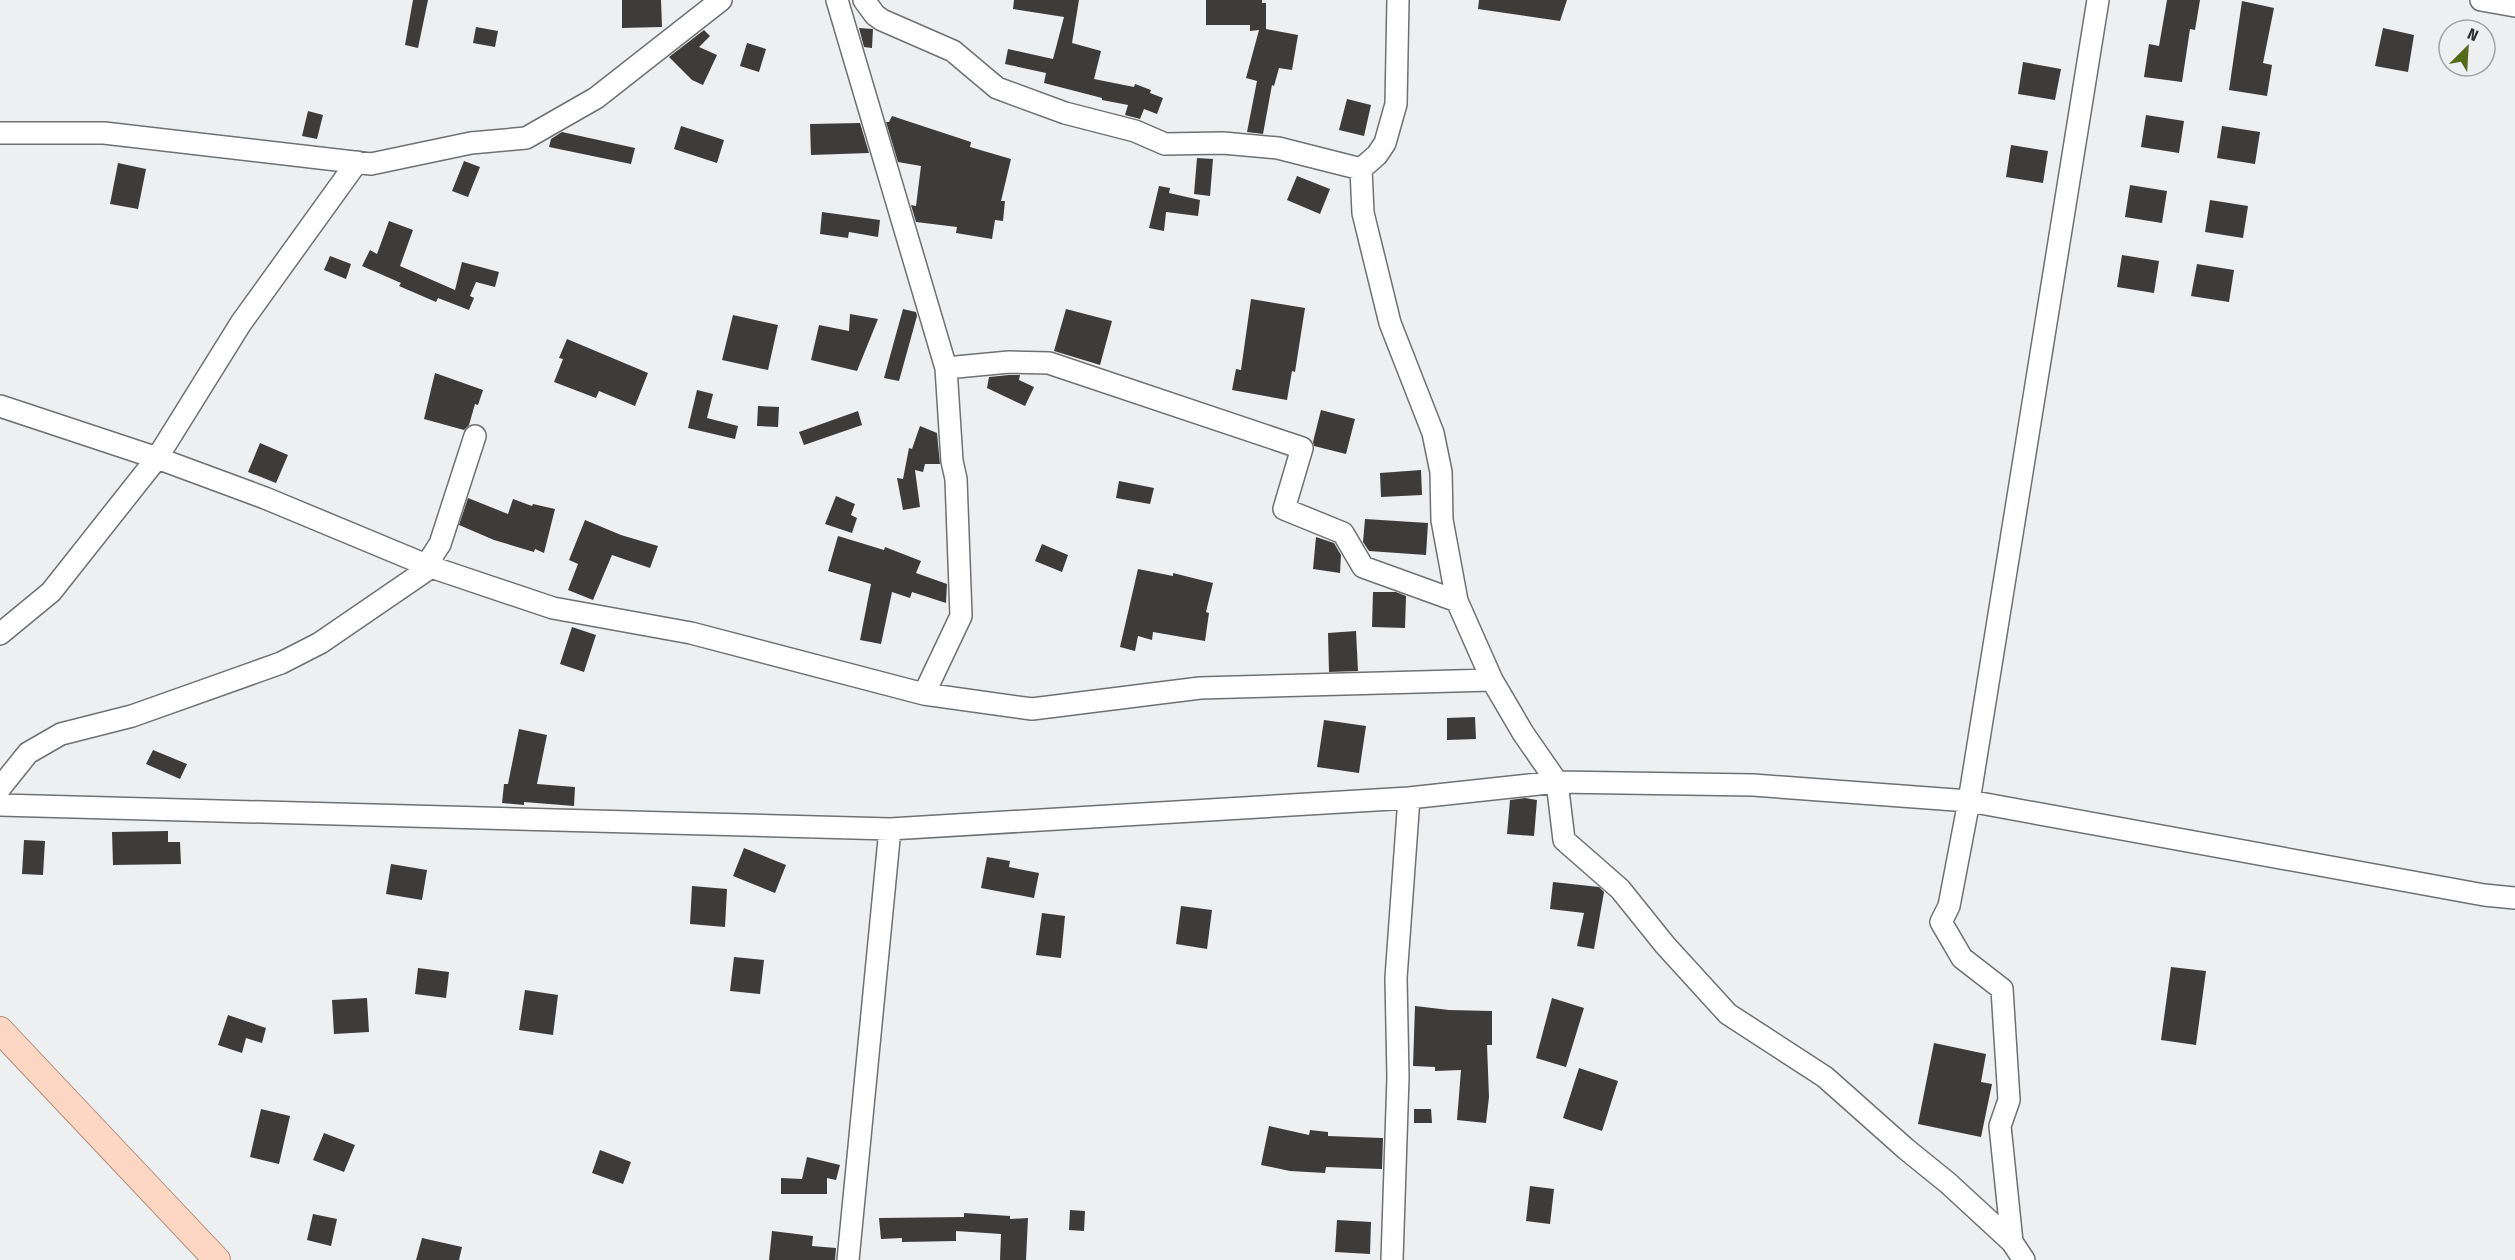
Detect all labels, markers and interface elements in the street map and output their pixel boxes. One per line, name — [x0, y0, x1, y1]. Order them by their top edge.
north arrow — [2437, 18, 2497, 78]
text: N — [2465, 24, 2481, 45]

